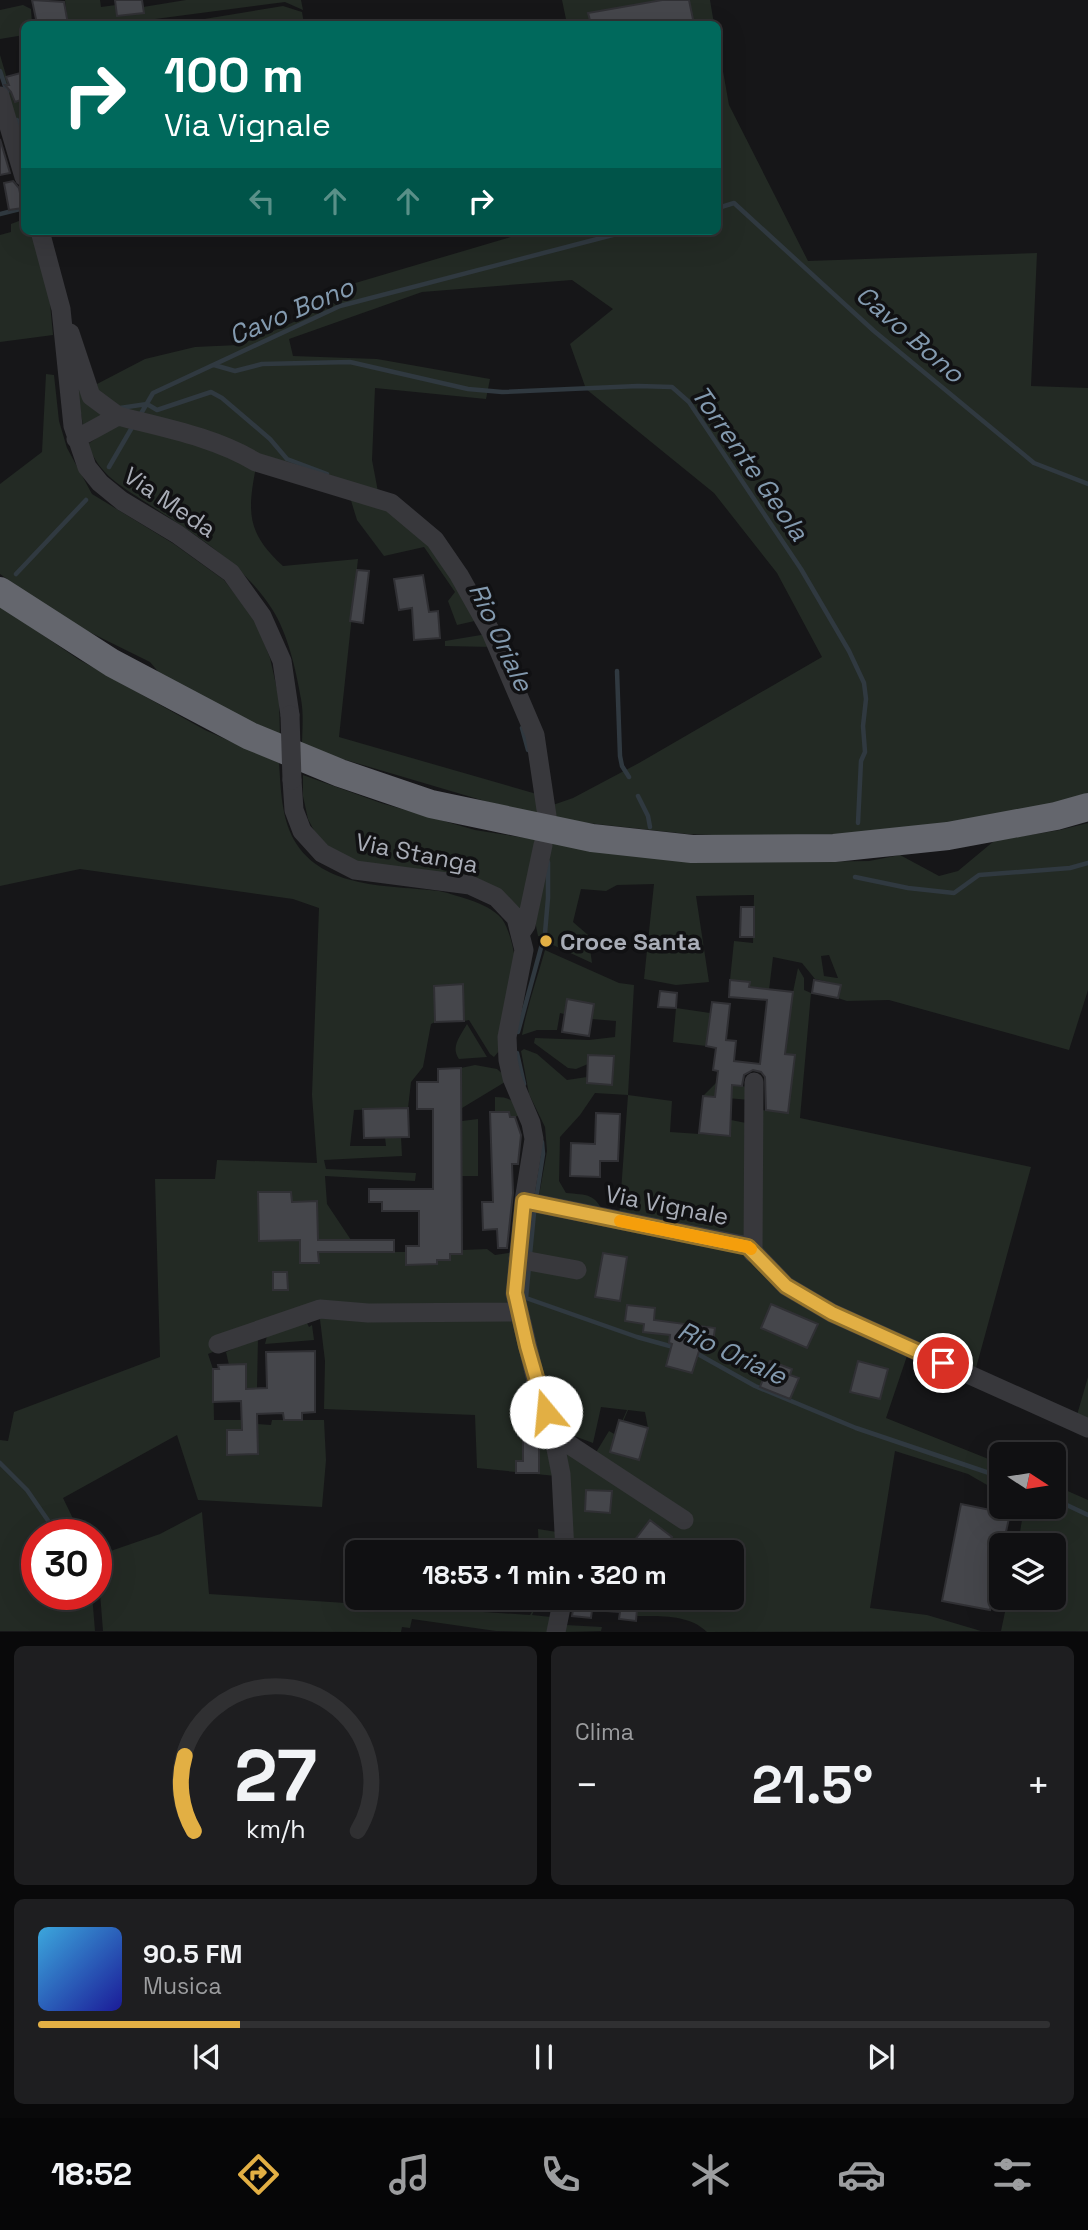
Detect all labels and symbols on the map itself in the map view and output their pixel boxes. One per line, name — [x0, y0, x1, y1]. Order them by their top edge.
water label: Cavo Bono — [223, 269, 359, 353]
water label: Cavo Bono — [849, 278, 972, 391]
water label: Torrente Geola — [684, 379, 817, 548]
street label: Via Meda — [118, 460, 222, 544]
water label: Rio Oriale — [461, 577, 542, 698]
street label: Via Stanga — [353, 826, 481, 880]
place label: Croce Santa — [560, 926, 701, 957]
marker: Croce Santa — [538, 933, 554, 949]
street label: Via Vignale — [603, 1178, 731, 1232]
water label: Rio Oriale — [672, 1313, 793, 1394]
pin — [913, 1333, 973, 1393]
position arrow — [509, 1375, 583, 1449]
north arrow — [989, 1442, 1066, 1519]
speed limit sign: 30 — [21, 1519, 112, 1610]

